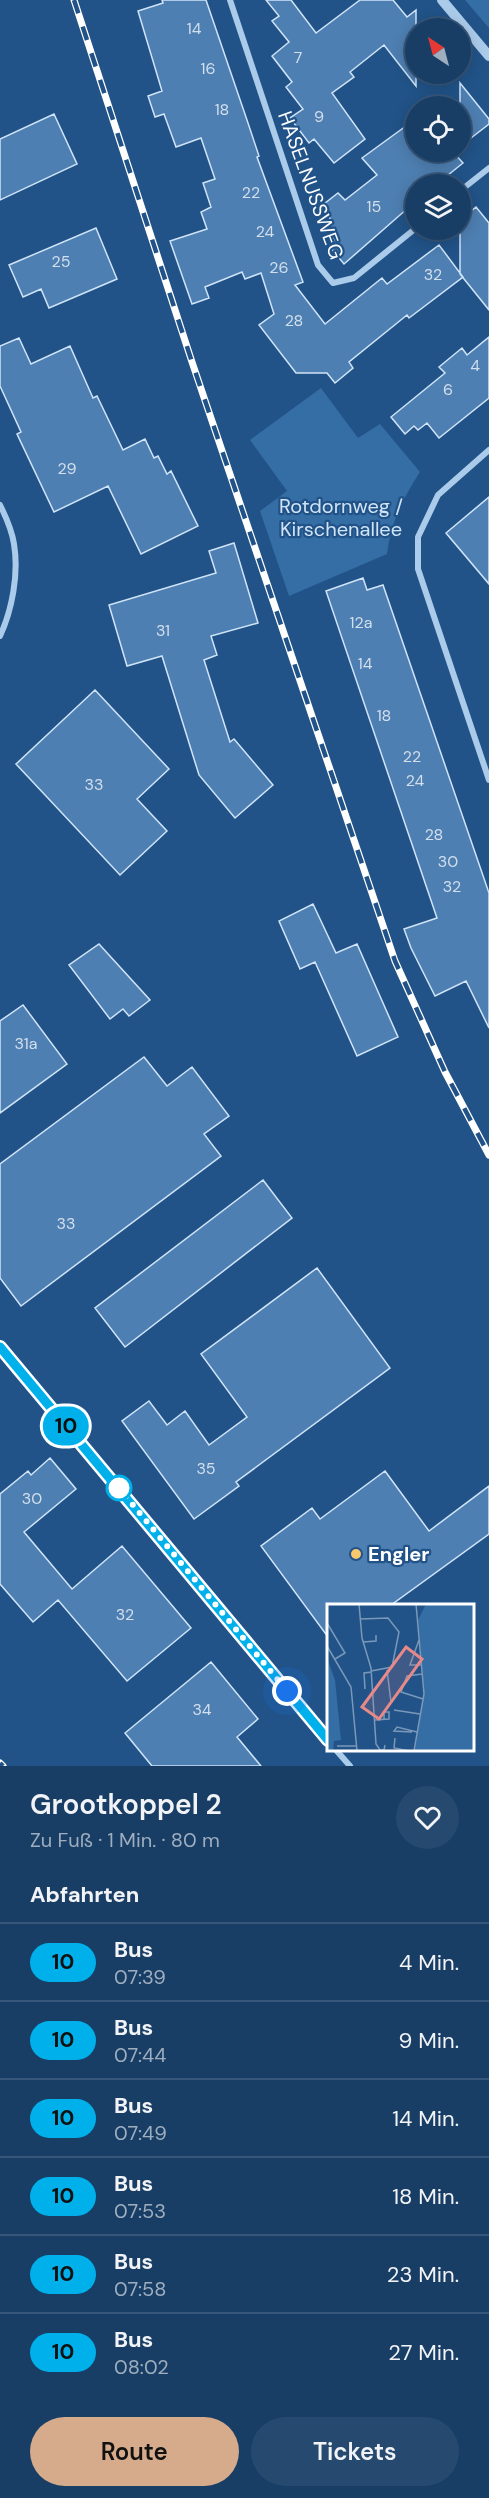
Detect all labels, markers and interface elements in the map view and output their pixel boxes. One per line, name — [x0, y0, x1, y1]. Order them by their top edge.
house number: 14 — [187, 18, 202, 39]
north arrow — [405, 18, 471, 84]
map controls — [405, 18, 471, 240]
house number: 7 — [294, 47, 302, 68]
house number: 16 — [200, 58, 216, 79]
button: locate — [405, 96, 471, 162]
house number: 18 — [215, 99, 229, 120]
house number: 9 — [314, 106, 324, 127]
street label: HASELNUSSWEG — [272, 107, 350, 263]
button: layers — [405, 174, 471, 240]
house number: 22 — [242, 182, 260, 203]
house number: 15 — [367, 196, 381, 217]
house number: 24 — [256, 221, 275, 242]
house number: 25 — [52, 251, 70, 272]
house number: 26 — [269, 257, 289, 278]
house number: 32 — [424, 264, 442, 285]
house number: 28 — [285, 310, 303, 331]
house number: 4 — [470, 355, 480, 376]
house number: 6 — [443, 379, 453, 400]
house number: 29 — [57, 458, 77, 479]
park label: Rotdornweg / Kirschenallee — [279, 493, 403, 542]
house number: 12a — [350, 612, 372, 633]
house number: 31 — [156, 620, 170, 641]
house number: 14 — [358, 653, 373, 674]
house number: 18 — [377, 705, 391, 726]
house number: 22 — [403, 746, 421, 767]
house number: 24 — [406, 770, 425, 791]
house number: 33 — [85, 774, 103, 795]
house number: 28 — [425, 824, 443, 845]
house number: 30 — [438, 851, 458, 872]
house number: 32 — [443, 876, 461, 897]
house number: 31a — [15, 1033, 37, 1054]
house number: 33 — [57, 1213, 75, 1234]
line badge: 10 — [39, 1406, 93, 1446]
text: 10 — [55, 1412, 77, 1440]
house number: 35 — [196, 1458, 216, 1479]
unlabelled marker — [106, 1475, 132, 1501]
house number: 30 — [22, 1488, 42, 1509]
place label: Engler — [368, 1541, 429, 1567]
marker: Engler — [349, 1547, 363, 1561]
house number: 32 — [116, 1604, 134, 1625]
inset map — [327, 1604, 474, 1751]
your location — [272, 1676, 302, 1706]
house number: 34 — [192, 1699, 212, 1720]
text: Grootkoppel 2 — [30, 1786, 222, 1823]
button: heart — [396, 1786, 459, 1849]
text: Zu Fuß · 1 Min. · 80 m — [30, 1827, 220, 1853]
text: Abfahrten — [30, 1880, 139, 1909]
text: Bus — [114, 1935, 153, 1964]
text: 10 — [52, 1948, 74, 1976]
text: 4 Min. — [399, 1948, 459, 1977]
text: 07:39 — [114, 1964, 166, 1990]
text: Bus — [114, 2013, 153, 2042]
text: 10 — [52, 2026, 74, 2054]
text: 9 Min. — [399, 2026, 459, 2055]
text: 07:44 — [114, 2042, 166, 2068]
text: Bus — [114, 2091, 153, 2120]
text: 10 — [52, 2104, 74, 2132]
text: 14 Min. — [392, 2104, 459, 2133]
text: 07:49 — [114, 2120, 167, 2146]
text: Bus — [114, 2169, 153, 2198]
text: 10 — [52, 2182, 74, 2210]
text: 18 Min. — [392, 2182, 459, 2211]
text: 07:53 — [114, 2198, 166, 2224]
text: Bus — [114, 2247, 153, 2276]
text: 10 — [52, 2260, 74, 2288]
text: 23 Min. — [387, 2260, 459, 2289]
text: 07:58 — [114, 2276, 166, 2302]
text: Bus — [114, 2325, 153, 2354]
text: 10 — [52, 2338, 74, 2366]
text: 27 Min. — [388, 2338, 459, 2367]
text: 08:02 — [114, 2354, 169, 2380]
button: Route — [30, 2417, 239, 2486]
button: Tickets — [251, 2417, 459, 2486]

